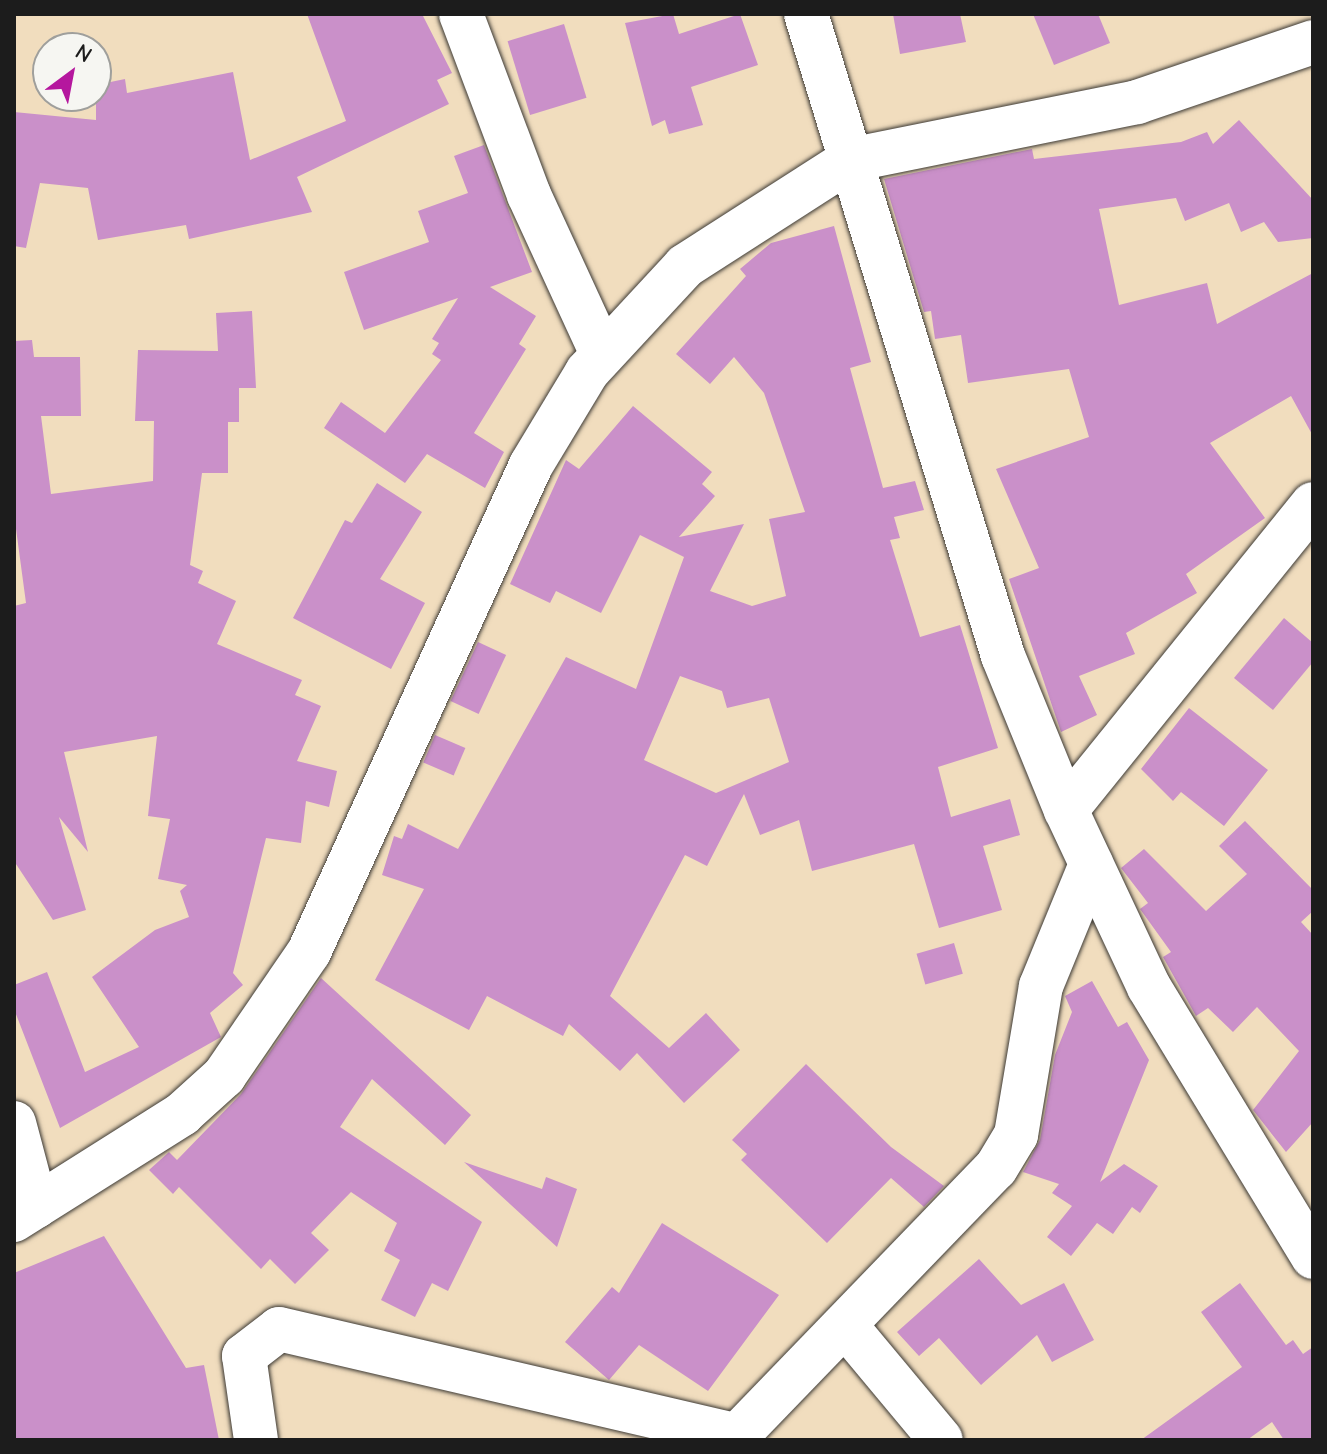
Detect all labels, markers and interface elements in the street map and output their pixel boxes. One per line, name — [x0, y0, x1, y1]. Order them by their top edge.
north arrow — [32, 32, 112, 112]
text: N — [71, 39, 97, 68]

